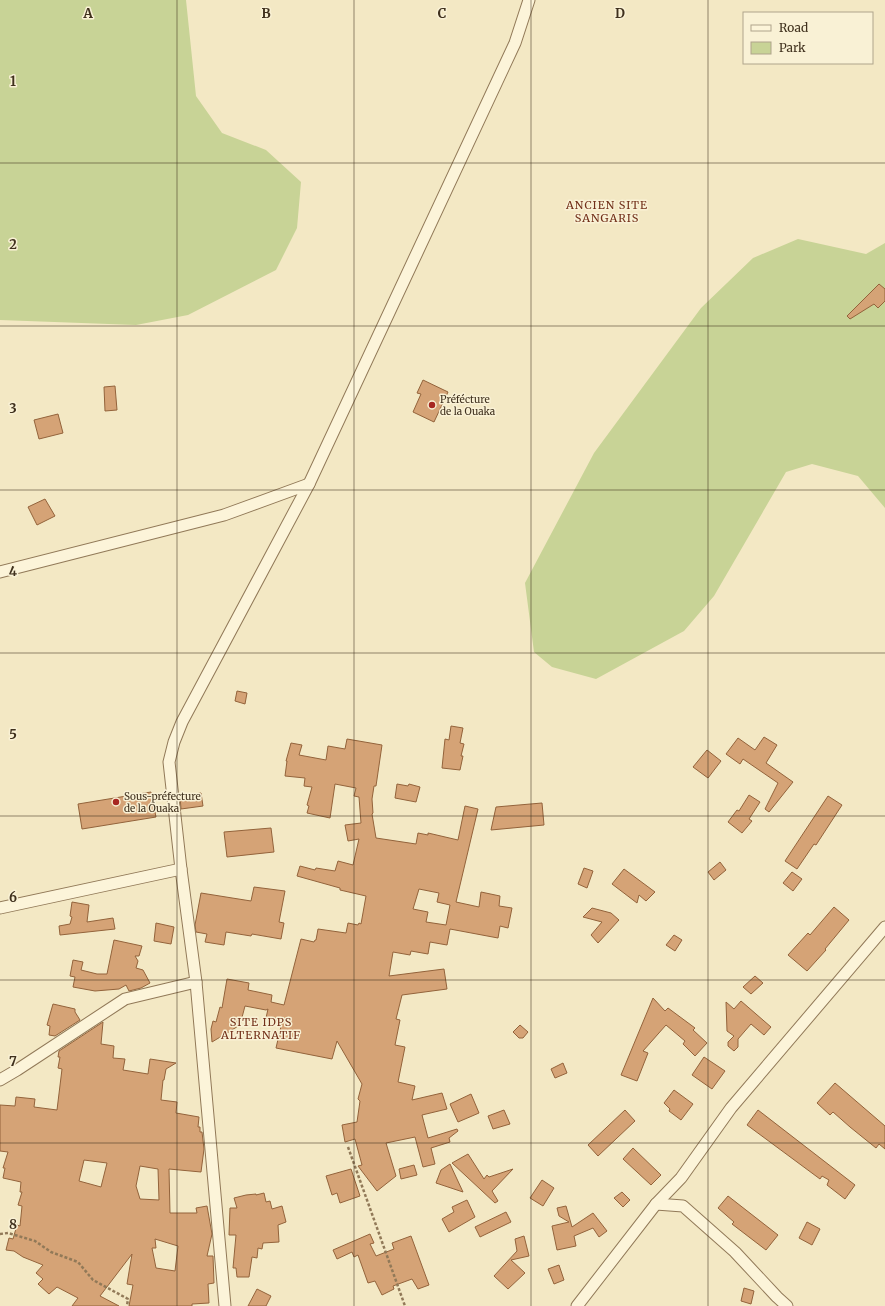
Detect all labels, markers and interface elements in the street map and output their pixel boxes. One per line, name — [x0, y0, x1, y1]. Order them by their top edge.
text: A — [82, 5, 93, 22]
text: B — [261, 5, 271, 22]
text: C — [438, 5, 447, 22]
text: D — [615, 5, 625, 22]
legend — [743, 12, 873, 64]
text: Road — [779, 20, 808, 35]
text: Park — [779, 40, 806, 55]
text: 1 — [10, 73, 16, 90]
district label: ANCIEN SITE SANGARIS — [565, 198, 648, 225]
text: 2 — [9, 236, 17, 253]
place label: Préfécture de la Ouaka — [440, 393, 496, 418]
text: 3 — [9, 400, 17, 417]
marker: Préfécture de la Ouaka — [427, 400, 437, 410]
text: 4 — [9, 563, 18, 580]
text: 5 — [9, 726, 17, 743]
place label: Sous-préfecture de la Ouaka — [124, 790, 201, 815]
marker: Sous-préfecture de la Ouaka — [111, 797, 121, 807]
text: 6 — [9, 889, 17, 906]
district label: SITE IDPS ALTERNATIF — [220, 1015, 301, 1042]
text: 7 — [9, 1053, 17, 1070]
text: 8 — [9, 1216, 17, 1233]

